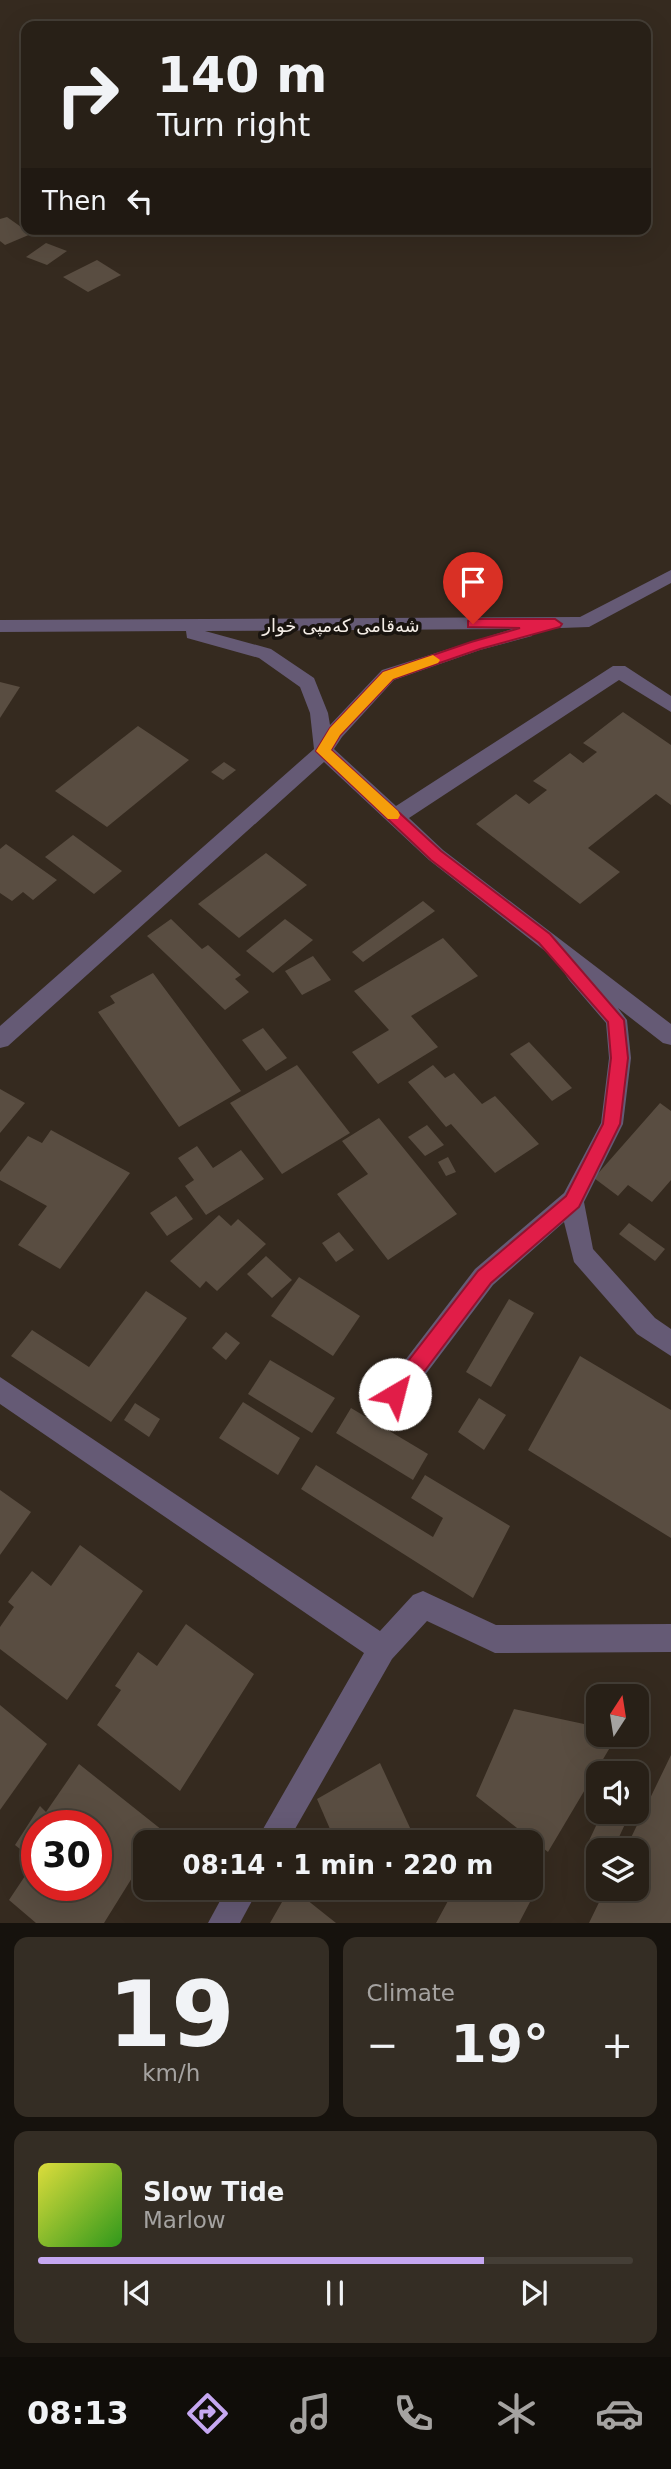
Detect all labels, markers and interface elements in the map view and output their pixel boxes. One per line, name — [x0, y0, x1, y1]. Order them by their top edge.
text: 140 m — [157, 47, 327, 104]
icon: right — [42, 49, 133, 140]
text: Turn right — [157, 106, 310, 144]
icon: left — [121, 182, 159, 220]
text: Then — [42, 186, 107, 216]
pin — [443, 552, 503, 624]
icon: arrive — [454, 563, 492, 601]
street label: شەقامی کەمپی خوار — [261, 615, 420, 637]
position arrow — [358, 1357, 432, 1431]
north arrow — [586, 1684, 649, 1746]
map controls — [586, 1684, 649, 1901]
button: sound — [586, 1761, 649, 1824]
speed limit sign: 30 — [21, 1810, 112, 1901]
button: layers — [586, 1838, 649, 1901]
text: 08:14 · 1 min · 220 m — [183, 1850, 493, 1880]
text: 19 — [108, 1962, 235, 2067]
text: Climate — [367, 1980, 455, 2006]
text: 19° — [451, 2014, 549, 2074]
text: − — [367, 2023, 398, 2067]
text: + — [601, 2023, 633, 2067]
text: km/h — [142, 2060, 200, 2086]
text: Slow Tide — [143, 2177, 284, 2207]
text: Marlow — [143, 2207, 226, 2233]
icon: previous — [118, 2274, 156, 2312]
icon: pause — [316, 2274, 354, 2312]
icon: next — [515, 2274, 553, 2312]
icon: directions — [183, 2389, 232, 2438]
icon: music — [286, 2389, 335, 2438]
icon: phone — [389, 2389, 438, 2438]
icon: climate — [492, 2389, 541, 2438]
icon: car — [595, 2389, 644, 2438]
text: 08:13 — [27, 2394, 129, 2432]

